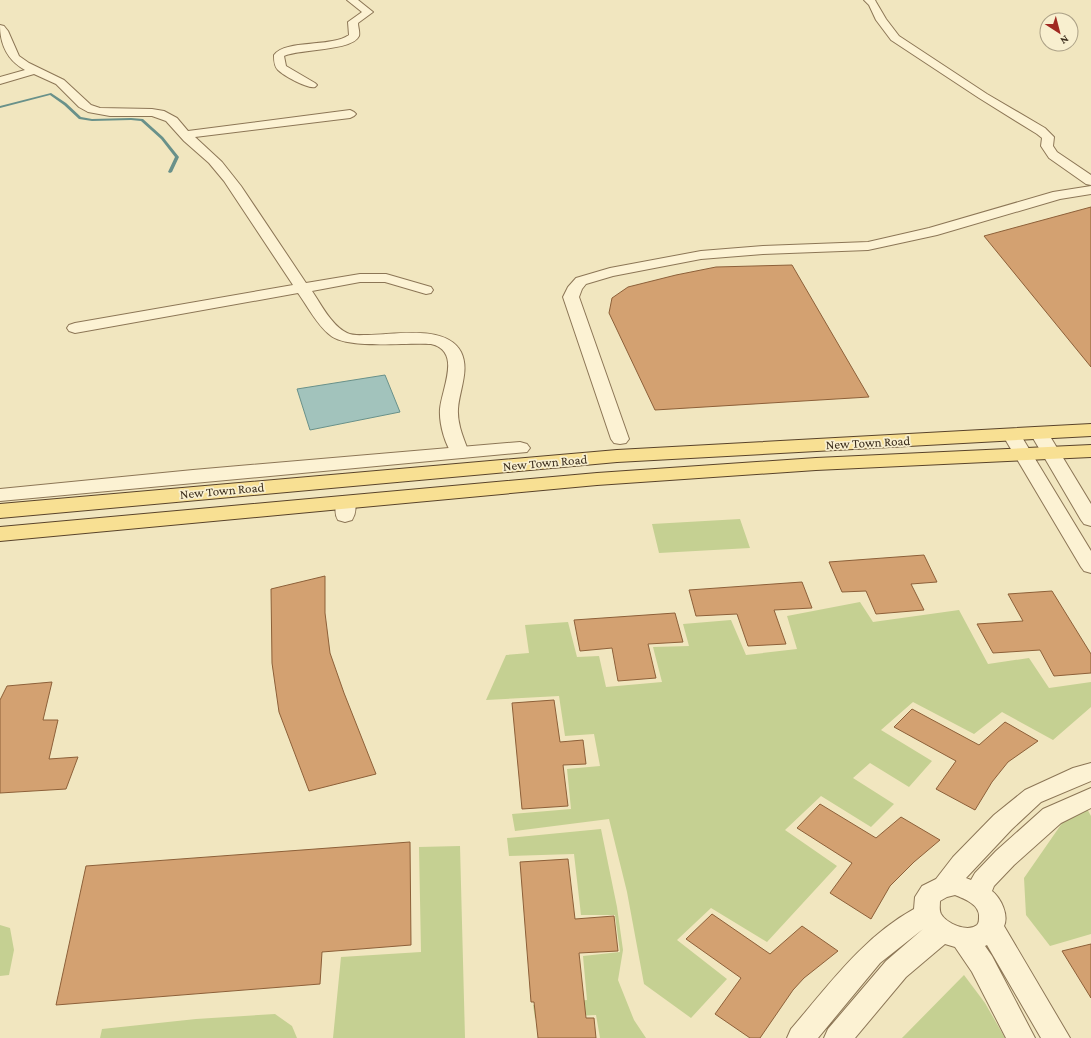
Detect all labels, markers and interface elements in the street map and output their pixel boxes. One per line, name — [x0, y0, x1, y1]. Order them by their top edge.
north arrow — [1039, 12, 1079, 52]
text: N — [1058, 33, 1071, 47]
street label: New Town Road — [825, 433, 911, 452]
street label: New Town Road — [502, 451, 588, 474]
street label: New Town Road — [179, 479, 265, 502]

